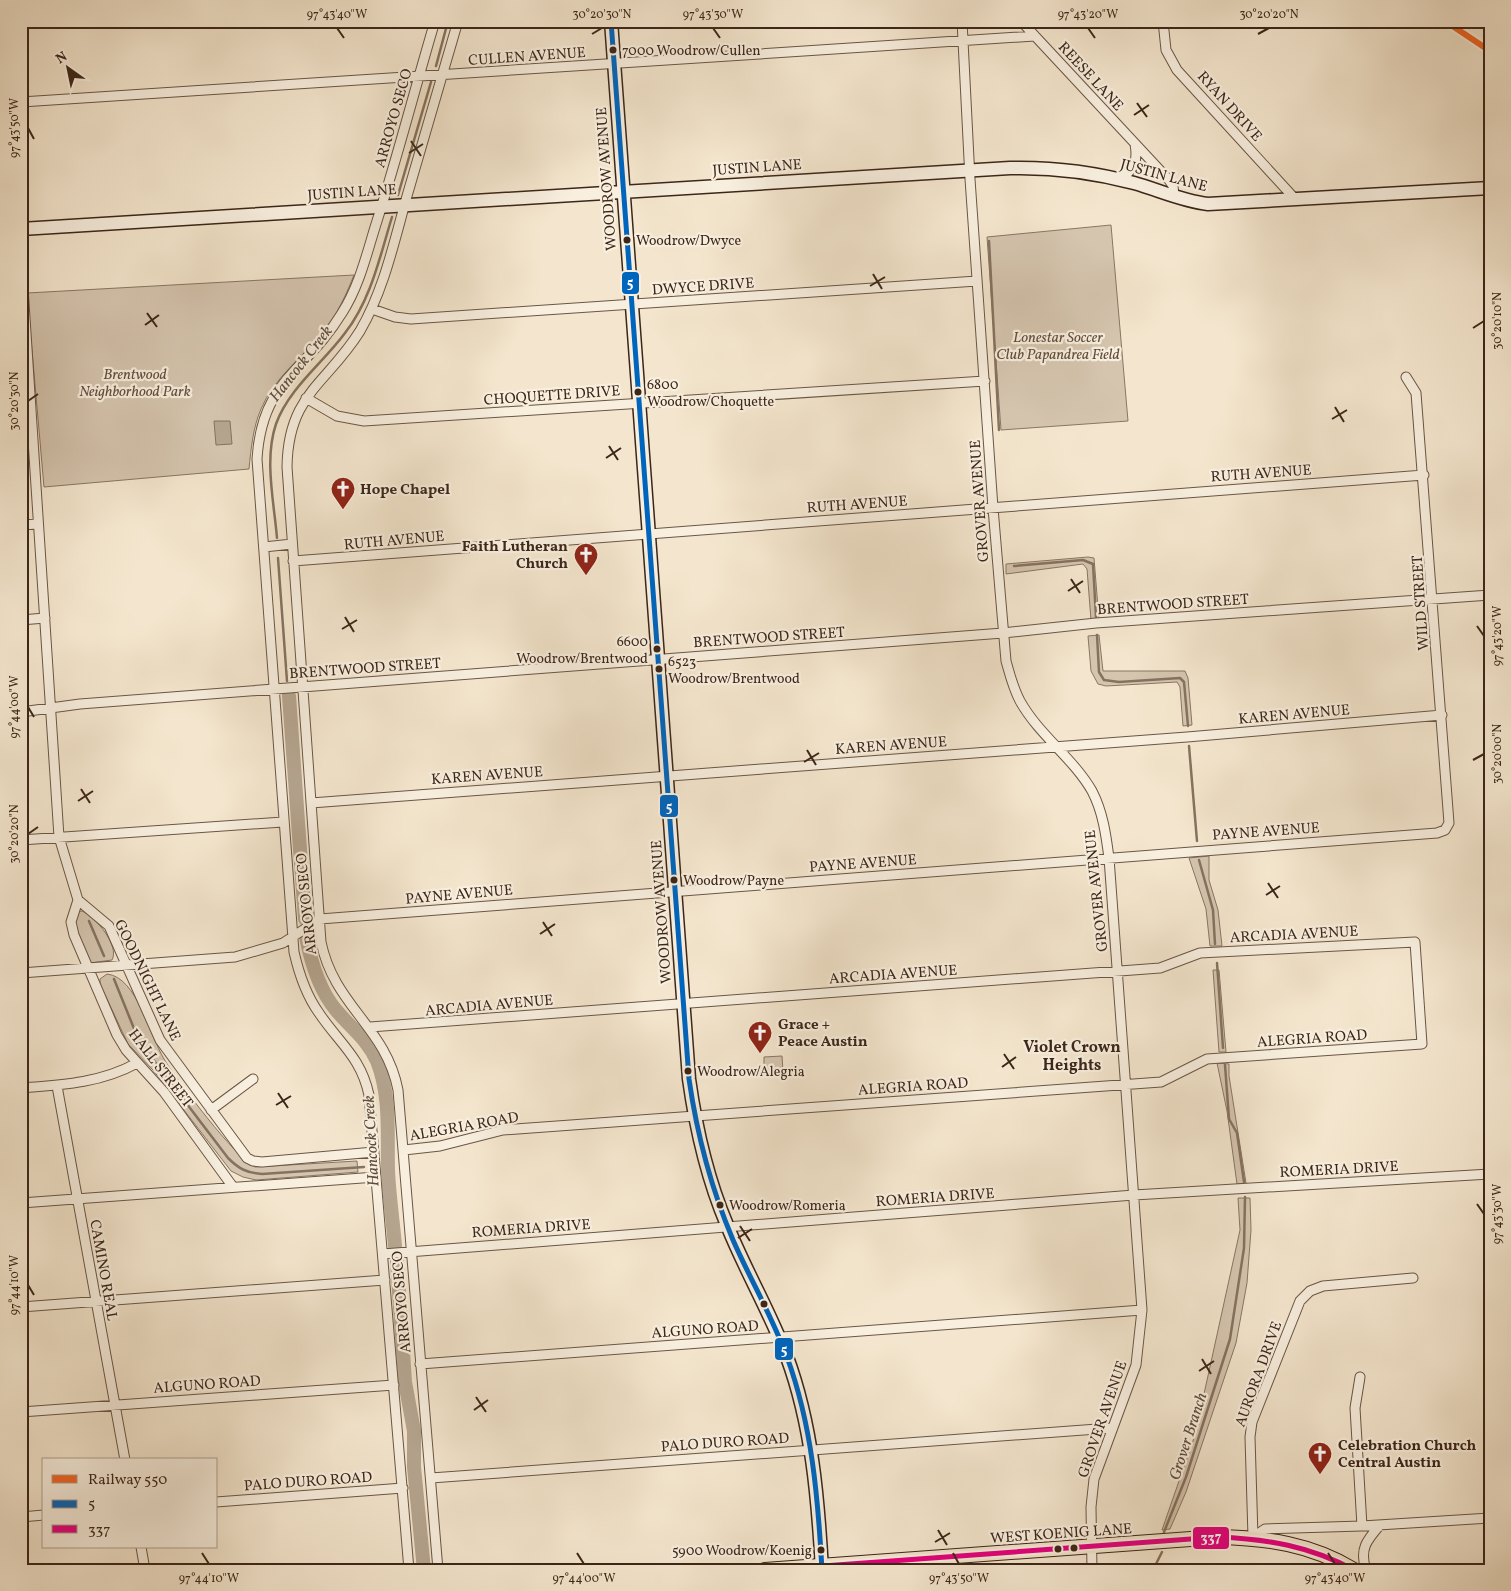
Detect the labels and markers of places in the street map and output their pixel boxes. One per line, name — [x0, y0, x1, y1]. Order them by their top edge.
place label: 7000 Woodrow/Cullen — [622, 42, 761, 61]
marker: 7000 Woodrow/Cullen — [608, 45, 618, 55]
place label: Woodrow/Dwyce — [636, 232, 742, 251]
marker: Woodrow/Dwyce — [622, 235, 632, 245]
place label: 6800 Woodrow/Choquette — [647, 376, 775, 412]
marker: 6800 Woodrow/Choquette — [633, 387, 643, 397]
church icon: Hope Chapel — [330, 476, 356, 510]
place label: Hope Chapel — [360, 480, 450, 501]
place label: Faith Lutheran Church — [462, 537, 568, 575]
church icon: Faith Lutheran Church — [573, 542, 599, 576]
place label: 6600 Woodrow/Brentwood — [516, 633, 648, 669]
marker: 6600 Woodrow/Brentwood — [652, 644, 662, 654]
place label: 6523 Woodrow/Brentwood — [668, 653, 800, 689]
marker: 6523 Woodrow/Brentwood — [654, 664, 664, 674]
place label: Woodrow/Payne — [683, 872, 784, 891]
marker: Woodrow/Payne — [669, 875, 679, 885]
place label: Grace + Peace Austin — [778, 1015, 868, 1053]
church icon: Grace + Peace Austin — [747, 1020, 773, 1054]
place label: Woodrow/Alegria — [697, 1063, 805, 1082]
marker: Woodrow/Alegria — [683, 1066, 693, 1076]
place label: Woodrow/Romeria — [729, 1197, 846, 1216]
marker: Woodrow/Romeria — [715, 1200, 725, 1210]
unlabelled marker — [759, 1299, 769, 1309]
place label: Celebration Church Central Austin — [1338, 1436, 1476, 1474]
church icon: Celebration Church Central Austin — [1307, 1441, 1333, 1475]
place label: 5900 Woodrow/Koenig — [672, 1542, 812, 1561]
unlabelled marker — [1069, 1543, 1079, 1553]
unlabelled marker — [1053, 1544, 1063, 1554]
marker: 5900 Woodrow/Koenig — [816, 1545, 826, 1555]

